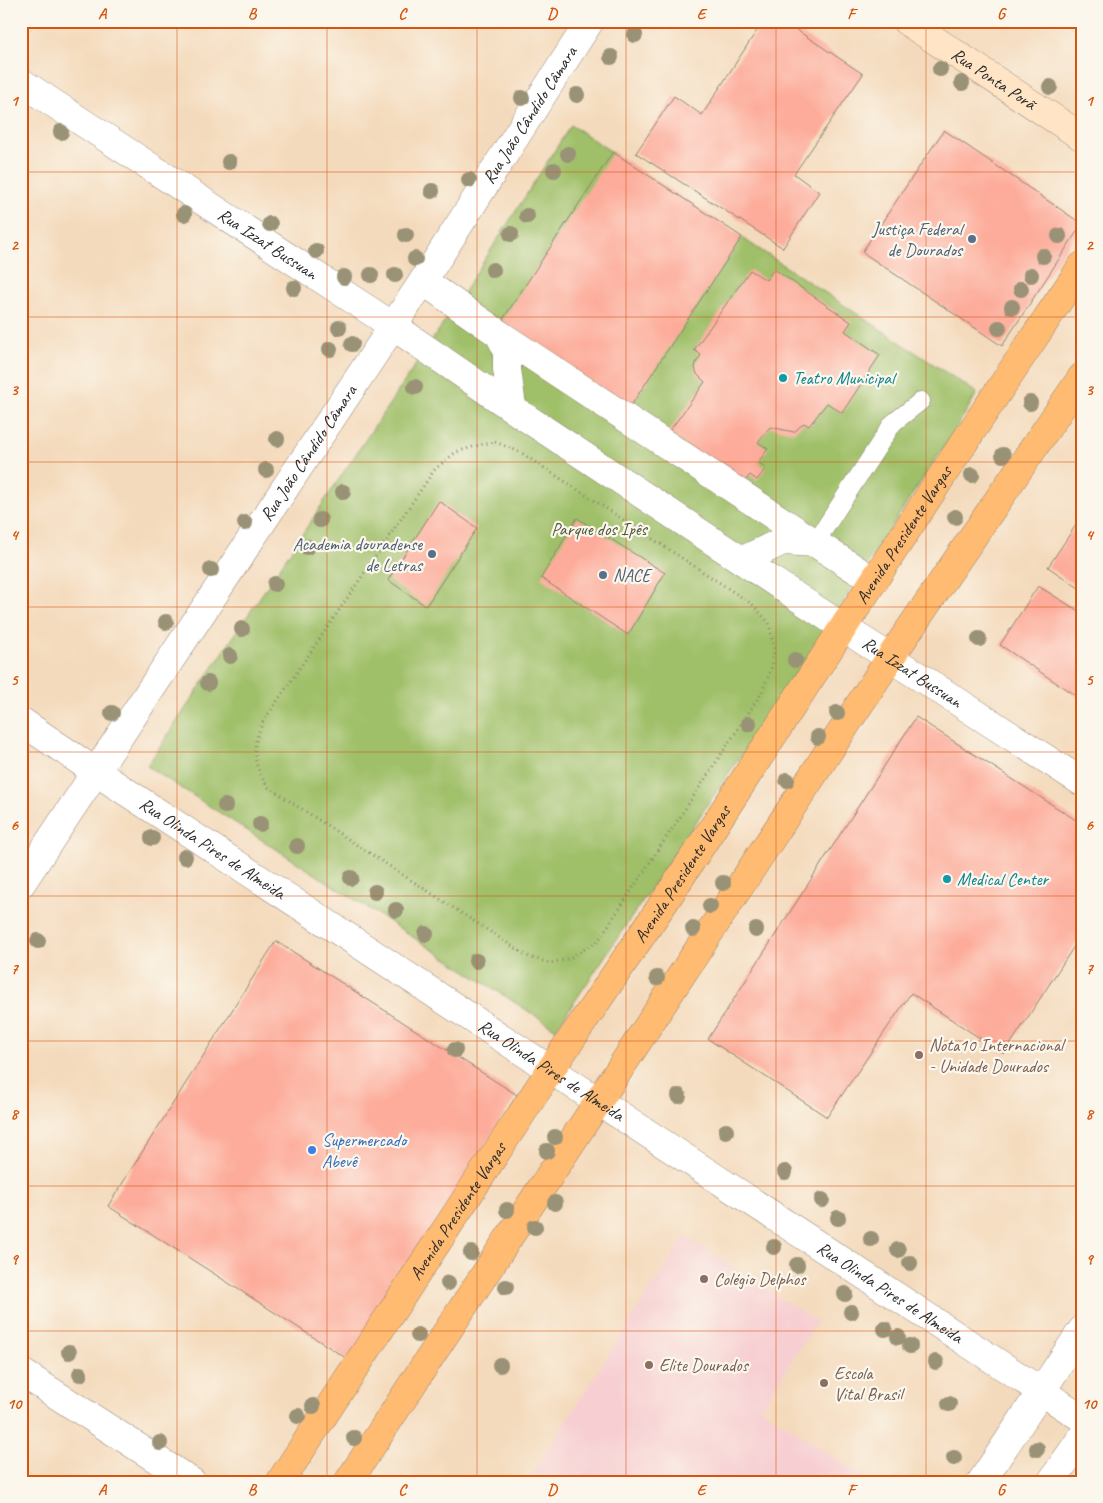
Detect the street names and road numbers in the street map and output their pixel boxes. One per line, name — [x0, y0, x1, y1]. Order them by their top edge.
street label: Rua João Cândido Câmara — [477, 41, 583, 188]
street label: Rua Ponta Porã — [947, 43, 1042, 116]
street label: Rua Izzat Bussuan — [214, 203, 322, 285]
street label: Rua João Cândido Câmara — [255, 379, 362, 525]
street label: Avenida Presidente Vargas — [851, 460, 958, 608]
street label: Rua Izzat Bussuan — [858, 632, 967, 713]
street label: Rua Olinda Pires de Almeida — [136, 793, 290, 905]
street label: Avenida Presidente Vargas — [629, 800, 736, 947]
street label: Rua Olinda Pires de Almeida — [474, 1015, 629, 1127]
street label: Avenida Presidente Vargas — [405, 1137, 512, 1284]
street label: Rua Olinda Pires de Almeida — [813, 1237, 968, 1349]

